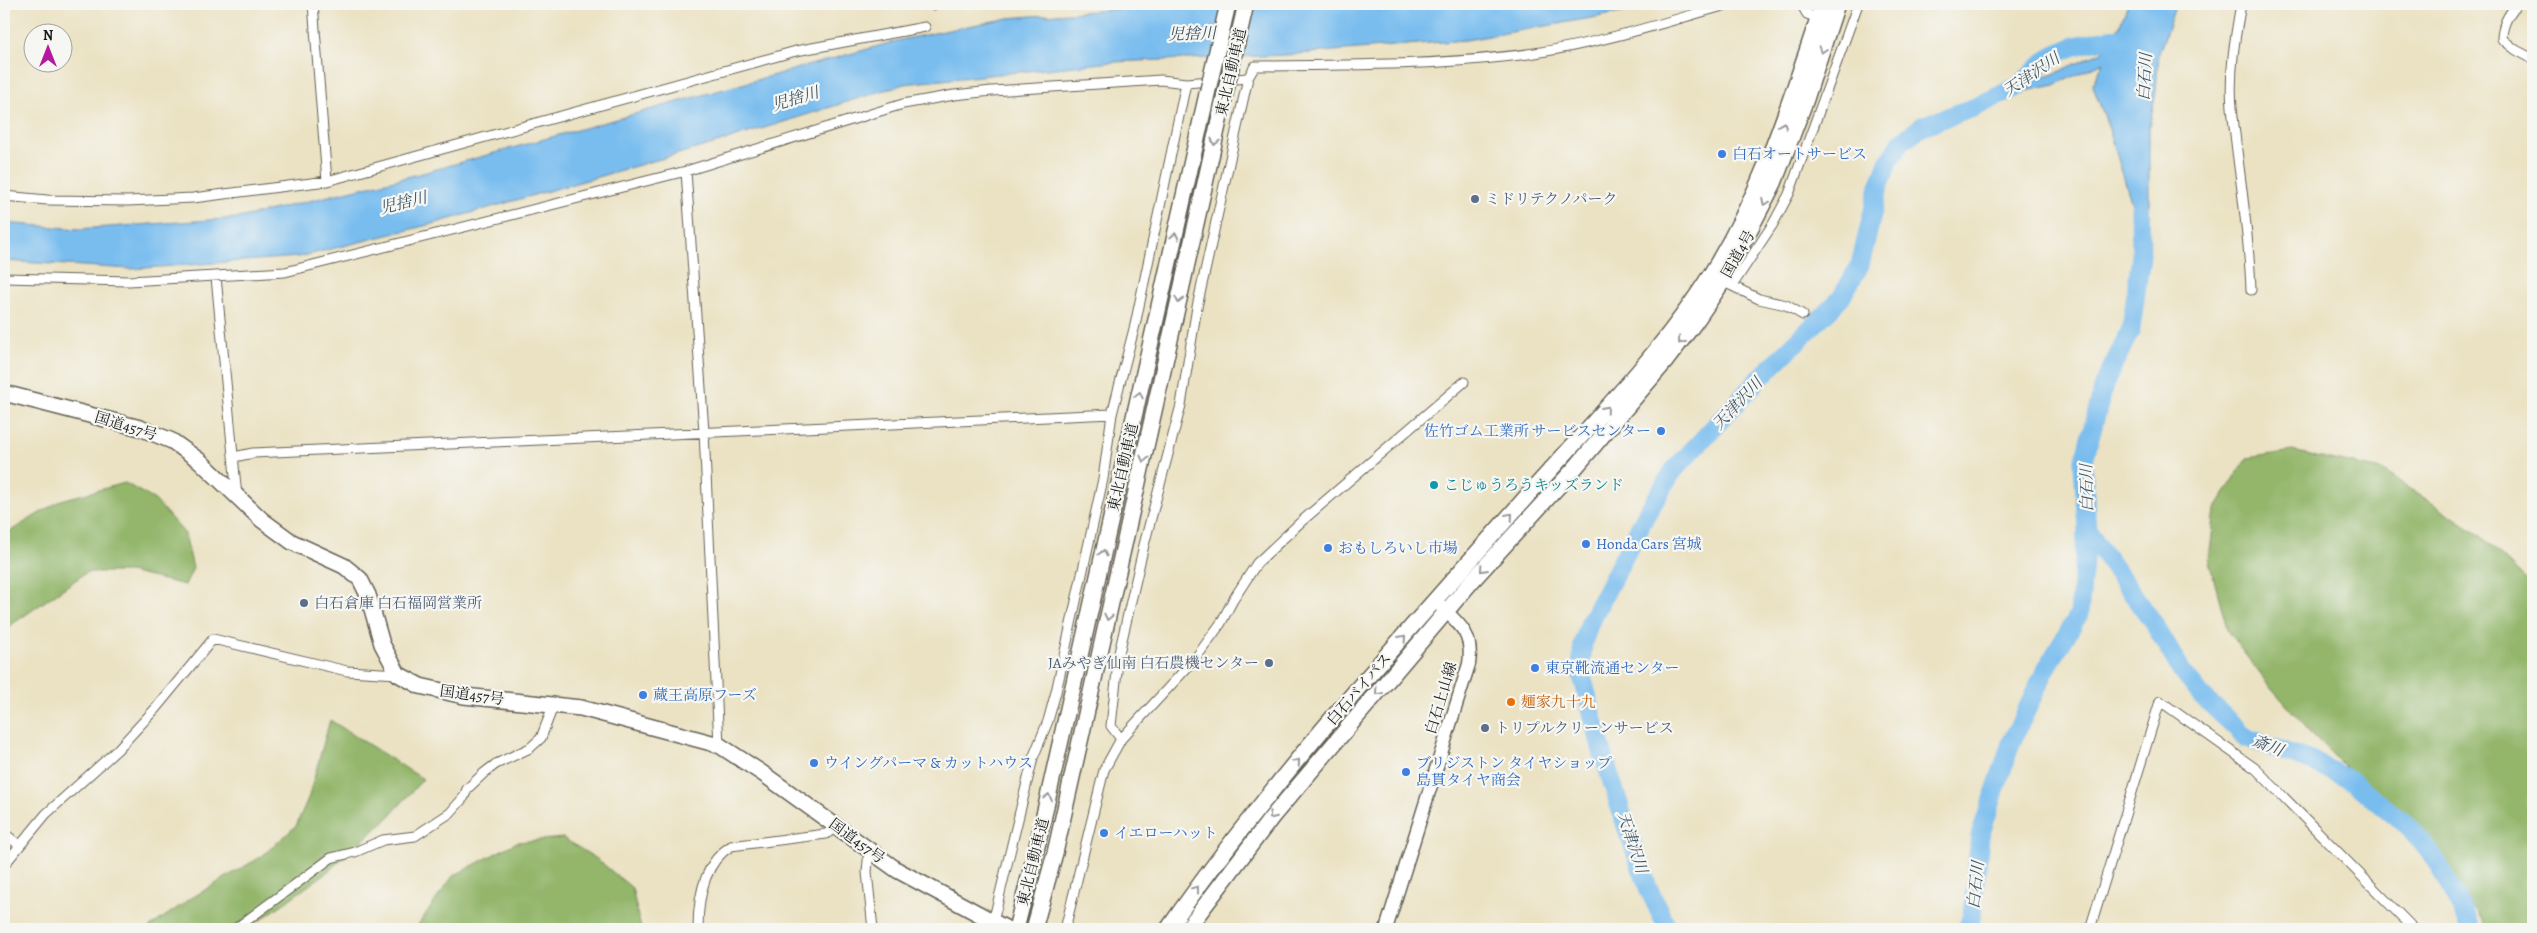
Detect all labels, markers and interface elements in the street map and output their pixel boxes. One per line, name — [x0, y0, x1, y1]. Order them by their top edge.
north arrow — [22, 22, 72, 72]
water label: 児捨川 — [1168, 22, 1218, 46]
text: N — [43, 26, 53, 45]
street label: 東北自動車道 — [1211, 26, 1251, 118]
one-way arrow — [1818, 45, 1828, 54]
water label: 天津沢川 — [1999, 47, 2066, 102]
water label: 白石川 — [2133, 51, 2157, 102]
water label: 児捨川 — [769, 81, 823, 116]
one-way arrow — [1777, 121, 1787, 130]
one-way arrow — [1210, 137, 1221, 146]
place label: 白石オートサービス — [1732, 144, 1867, 164]
marker: 白石オートサービス — [1716, 148, 1728, 160]
water label: 児捨川 — [377, 186, 431, 219]
place label: ミドリテクノパーク — [1485, 189, 1618, 209]
marker: ミドリテクノパーク — [1469, 193, 1481, 205]
one-way arrow — [1761, 197, 1771, 206]
street label: 国道4号 — [1717, 227, 1759, 281]
one-way arrow — [1169, 232, 1180, 240]
one-way arrow — [1174, 296, 1185, 305]
one-way arrow — [1678, 335, 1686, 344]
water label: 天津沢川 — [1708, 371, 1769, 435]
one-way arrow — [1133, 390, 1144, 399]
one-way arrow — [1600, 406, 1609, 415]
street label: 国道457号 — [92, 407, 160, 445]
street label: 東北自動車道 — [1103, 421, 1143, 513]
place label: 佐竹ゴム工業所 サービスセンター — [1424, 421, 1651, 441]
marker: 佐竹ゴム工業所 サービスセンター — [1655, 425, 1667, 437]
one-way arrow — [1139, 454, 1149, 463]
water label: 白石川 — [2076, 462, 2098, 512]
place label: こじゅうろうキッズランド — [1444, 475, 1624, 495]
marker: こじゅうろうキッズランド — [1428, 479, 1440, 491]
one-way arrow — [1504, 513, 1513, 522]
place label: Honda Cars 宮城 — [1596, 534, 1702, 554]
place label: おもしろいし市場 — [1338, 538, 1458, 558]
marker: Honda Cars 宮城 — [1580, 538, 1592, 550]
marker: おもしろいし市場 — [1322, 542, 1334, 554]
one-way arrow — [1097, 549, 1108, 558]
one-way arrow — [1480, 563, 1489, 572]
place label: 白石倉庫 白石福岡営業所 — [314, 593, 482, 613]
marker: 白石倉庫 白石福岡営業所 — [298, 597, 310, 609]
one-way arrow — [1103, 613, 1114, 622]
one-way arrow — [1397, 635, 1406, 644]
street label: 白石バイパス — [1322, 649, 1396, 729]
place label: JAみやぎ仙南 白石農機センター — [1048, 653, 1259, 673]
marker: JAみやぎ仙南 白石農機センター — [1263, 657, 1275, 669]
place label: 東京靴流通センター — [1545, 658, 1679, 678]
street label: 白石上山線 — [1420, 659, 1462, 737]
marker: 東京靴流通センター — [1529, 662, 1541, 674]
street label: 国道457号 — [439, 681, 505, 709]
place label: 蔵王高原フーズ — [653, 685, 757, 705]
one-way arrow — [1375, 686, 1383, 695]
marker: 蔵王高原フーズ — [637, 689, 649, 701]
place label: 麺家九十九 — [1521, 692, 1596, 712]
marker: 麺家九十九 — [1505, 696, 1517, 708]
place label: トリプルクリーンサービス — [1495, 718, 1674, 738]
marker: トリプルクリーンサービス — [1479, 722, 1491, 734]
water label: 斎川 — [2249, 730, 2288, 763]
place label: ウイングパーマ & カットハウス — [824, 753, 1033, 773]
place label: ブリジストン タイヤショップ 島貫タイヤ商会 — [1416, 753, 1612, 790]
marker: ウイングパーマ & カットハウス — [808, 757, 820, 769]
one-way arrow — [1291, 759, 1300, 768]
marker: ブリジストン タイヤショップ 島貫タイヤ商会 — [1400, 766, 1412, 778]
one-way arrow — [1043, 793, 1053, 801]
water label: 天津沢川 — [1612, 808, 1653, 878]
one-way arrow — [1270, 810, 1278, 819]
street label: 国道457号 — [825, 814, 889, 868]
street label: 東北自動車道 — [1012, 816, 1054, 908]
place label: イエローハット — [1114, 823, 1218, 843]
marker: イエローハット — [1098, 827, 1110, 839]
water label: 白石川 — [1963, 858, 1990, 910]
one-way arrow — [1191, 886, 1199, 895]

